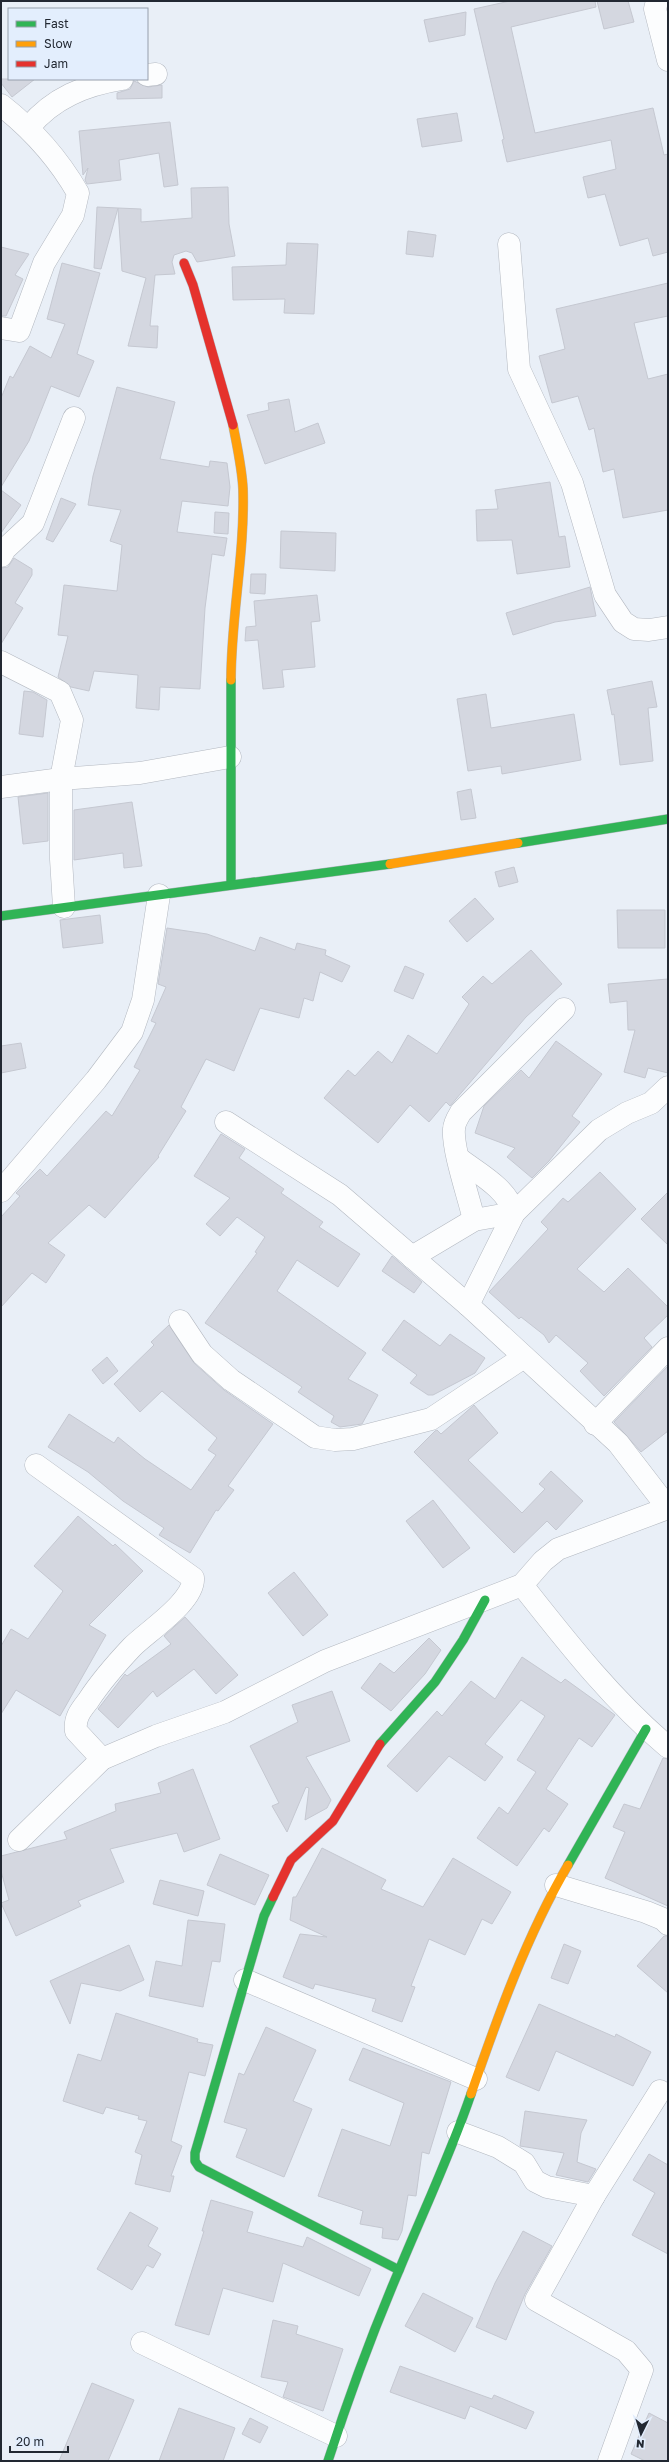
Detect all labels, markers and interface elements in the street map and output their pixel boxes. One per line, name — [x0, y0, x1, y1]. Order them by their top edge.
legend — [8, 8, 148, 80]
text: Fast — [44, 16, 69, 31]
text: Slow — [44, 36, 72, 51]
text: Jam — [44, 56, 68, 71]
north arrow — [621, 2414, 661, 2454]
scale bar — [10, 2428, 68, 2454]
text: 20 m — [16, 2434, 44, 2449]
text: N — [635, 2438, 645, 2451]

